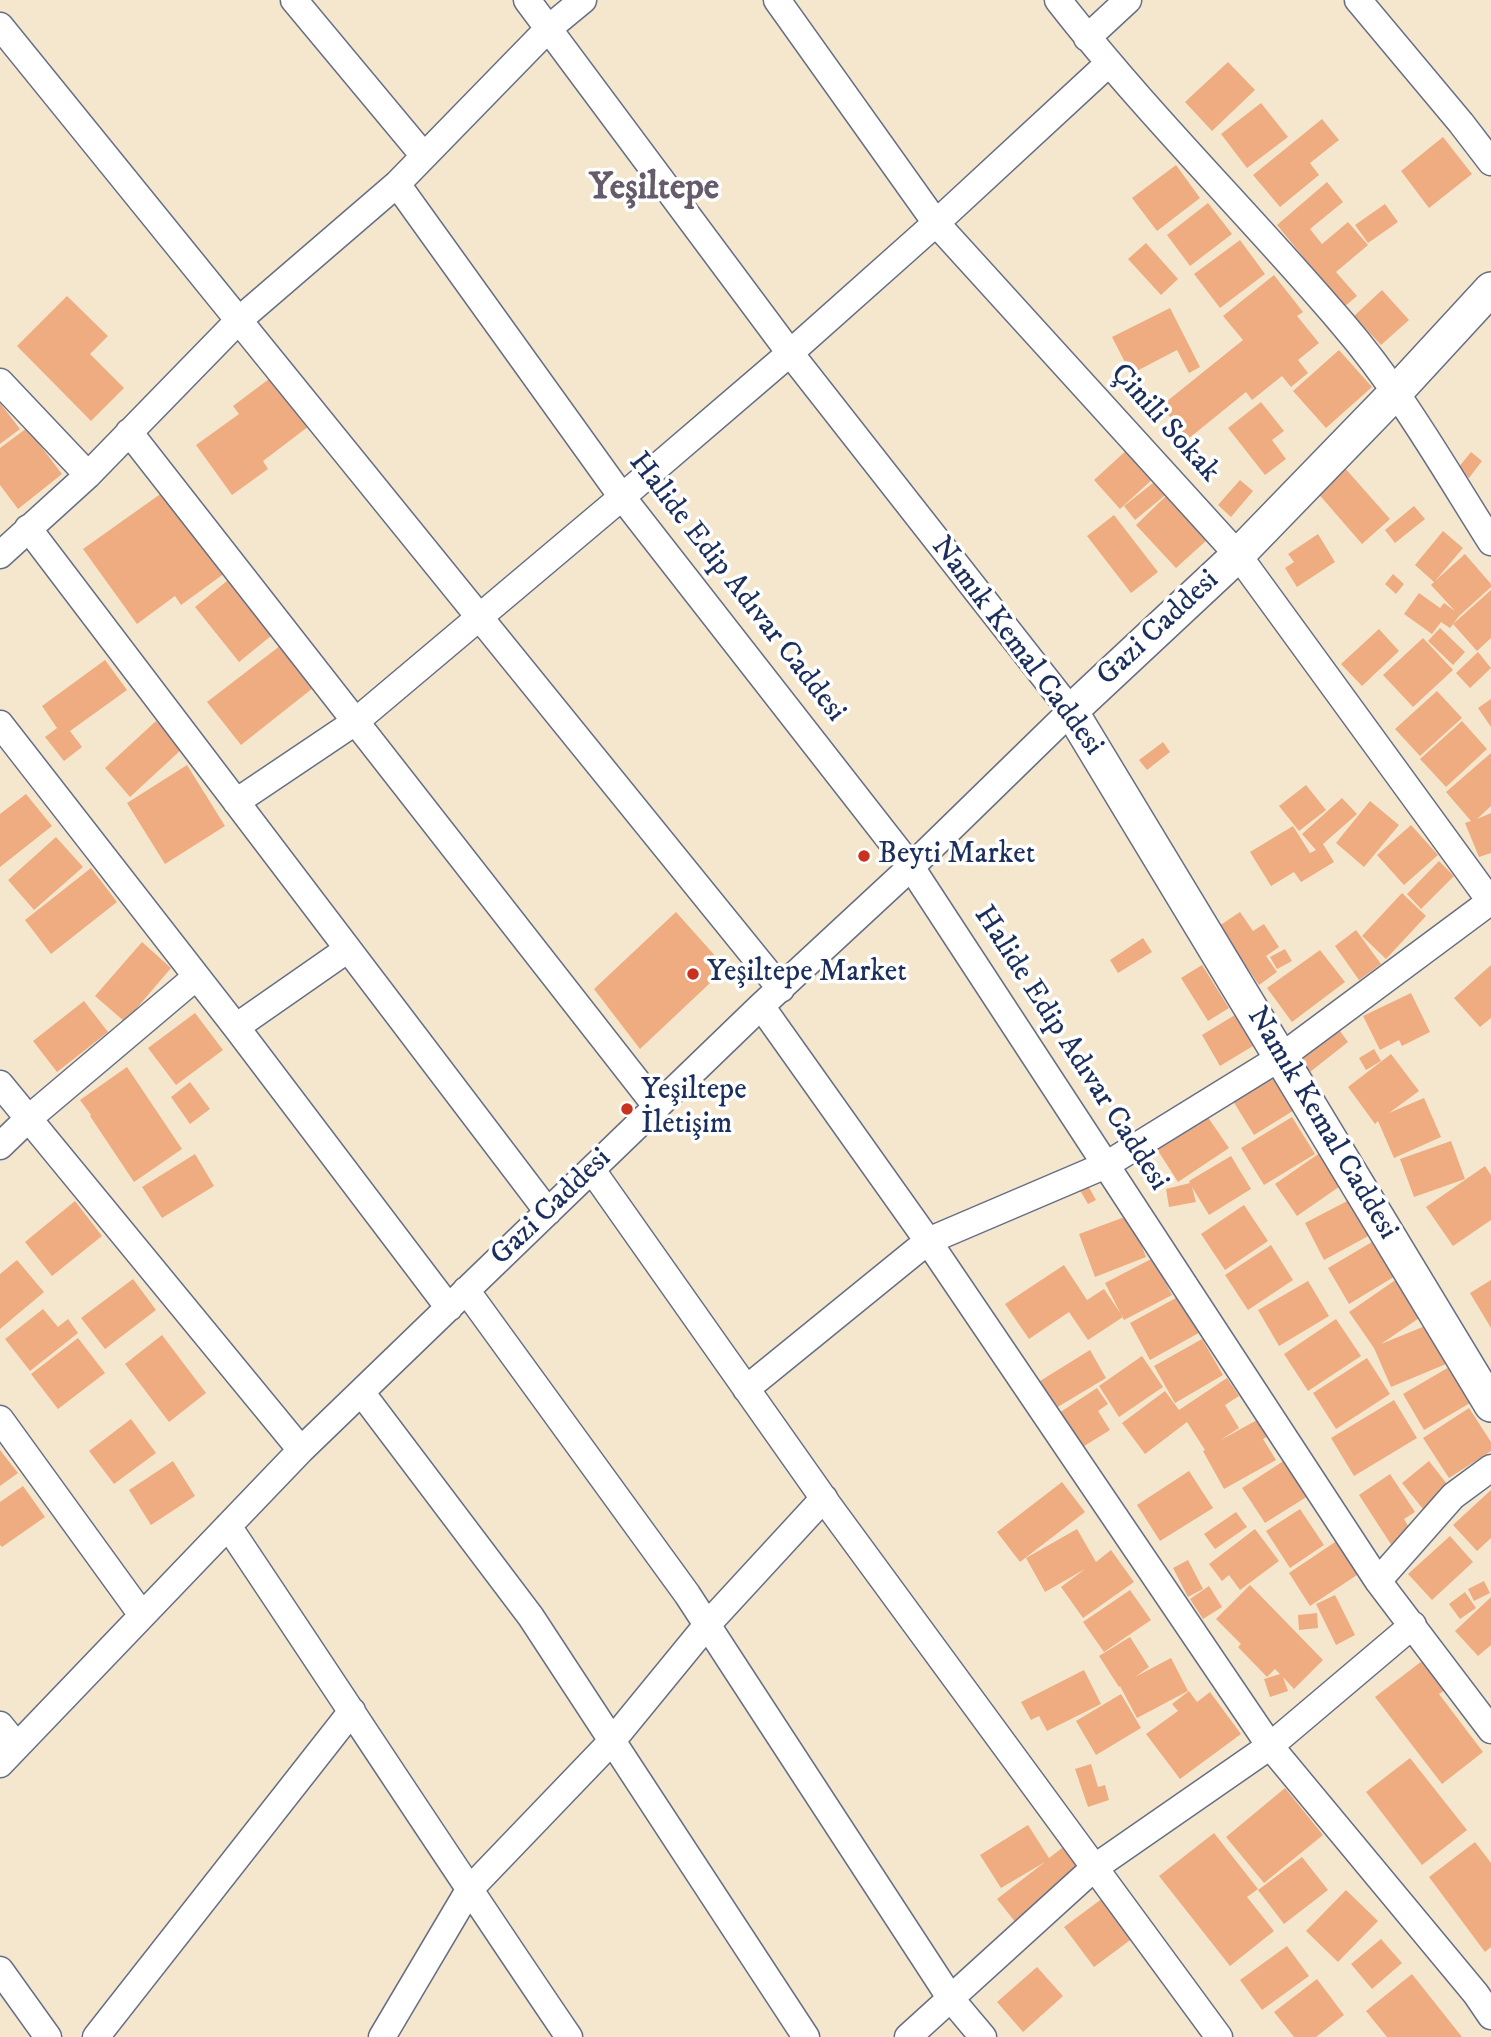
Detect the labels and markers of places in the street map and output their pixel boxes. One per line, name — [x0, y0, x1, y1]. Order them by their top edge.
place label: Beyti Market — [878, 838, 1035, 874]
marker: Beyti Market — [856, 848, 872, 864]
place label: Yeşiltepe Market — [707, 956, 907, 992]
marker: Yeşiltepe Market — [685, 966, 701, 982]
place label: Yeşiltepe İletişim — [641, 1074, 747, 1144]
marker: Yeşiltepe İletişim — [619, 1101, 635, 1117]

